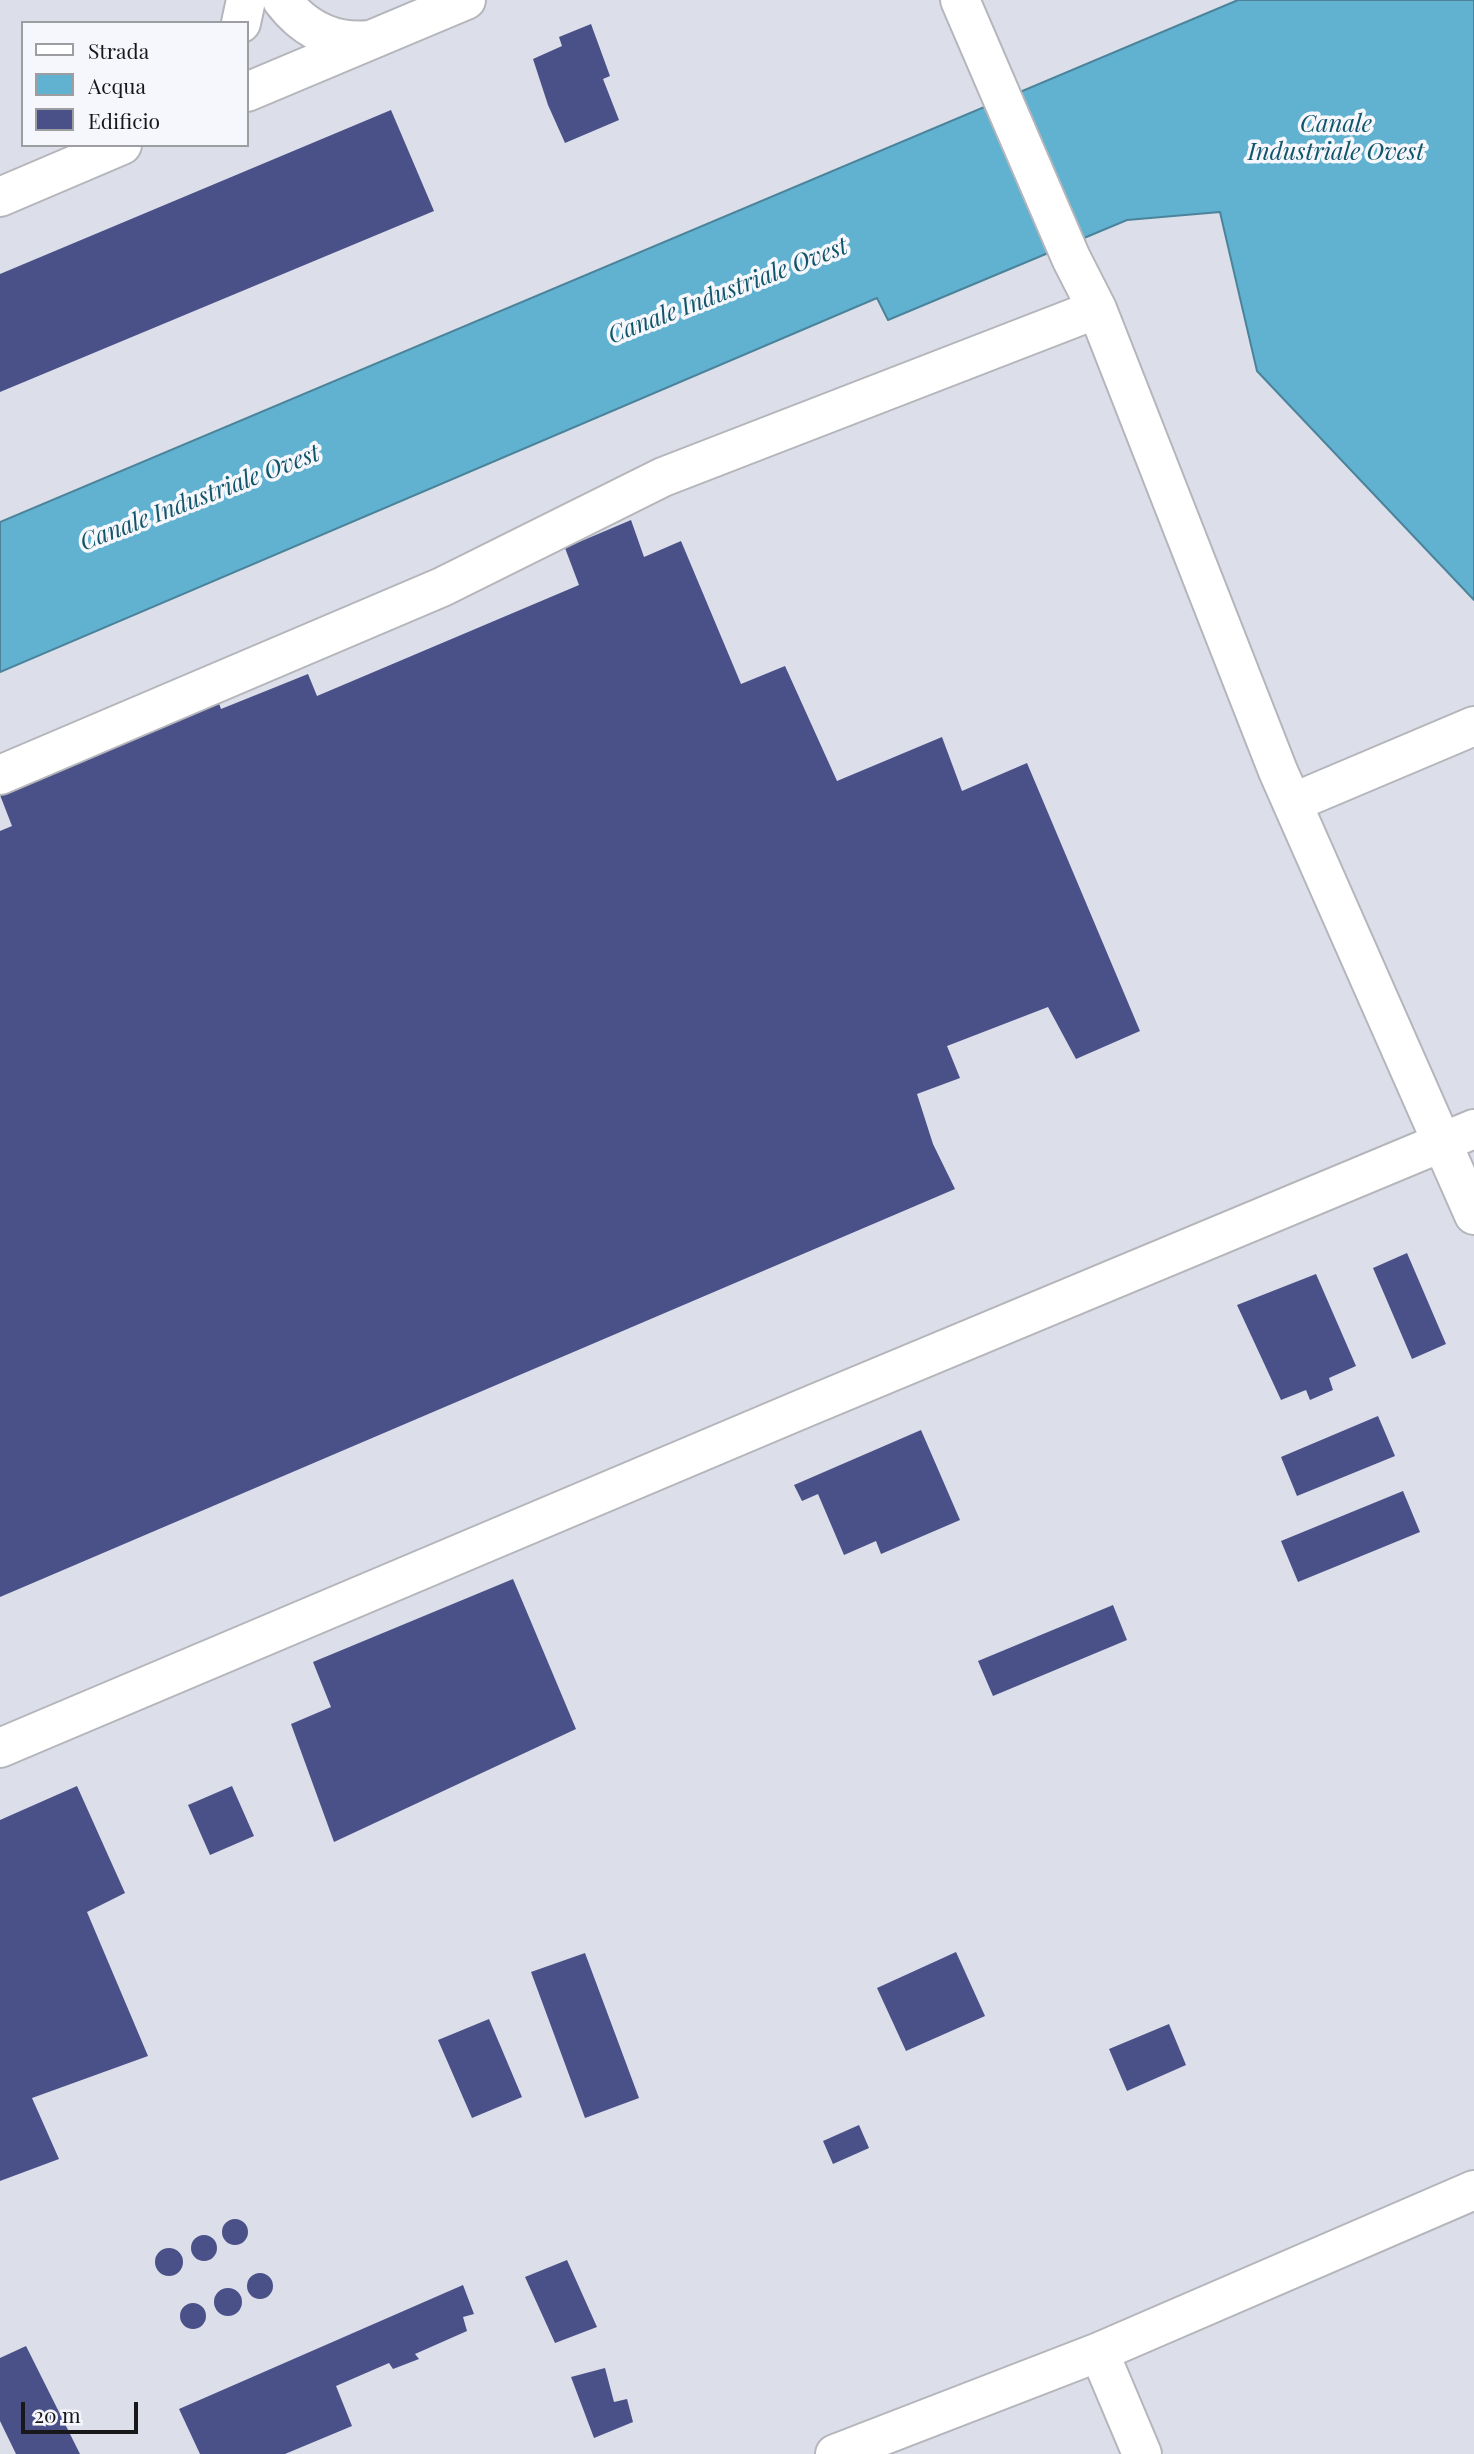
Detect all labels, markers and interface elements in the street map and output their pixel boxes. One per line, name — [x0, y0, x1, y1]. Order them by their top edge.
legend — [21, 21, 248, 147]
text: Strada — [88, 36, 149, 64]
text: Acqua — [88, 71, 146, 99]
text: Edificio — [88, 106, 160, 134]
water label: Canale Industriale Ovest — [1248, 111, 1424, 167]
water label: Canale Industriale Ovest — [604, 232, 852, 350]
water label: Canale Industriale Ovest — [76, 439, 324, 557]
scale bar — [24, 2388, 142, 2432]
text: 20 m — [34, 2400, 81, 2428]

